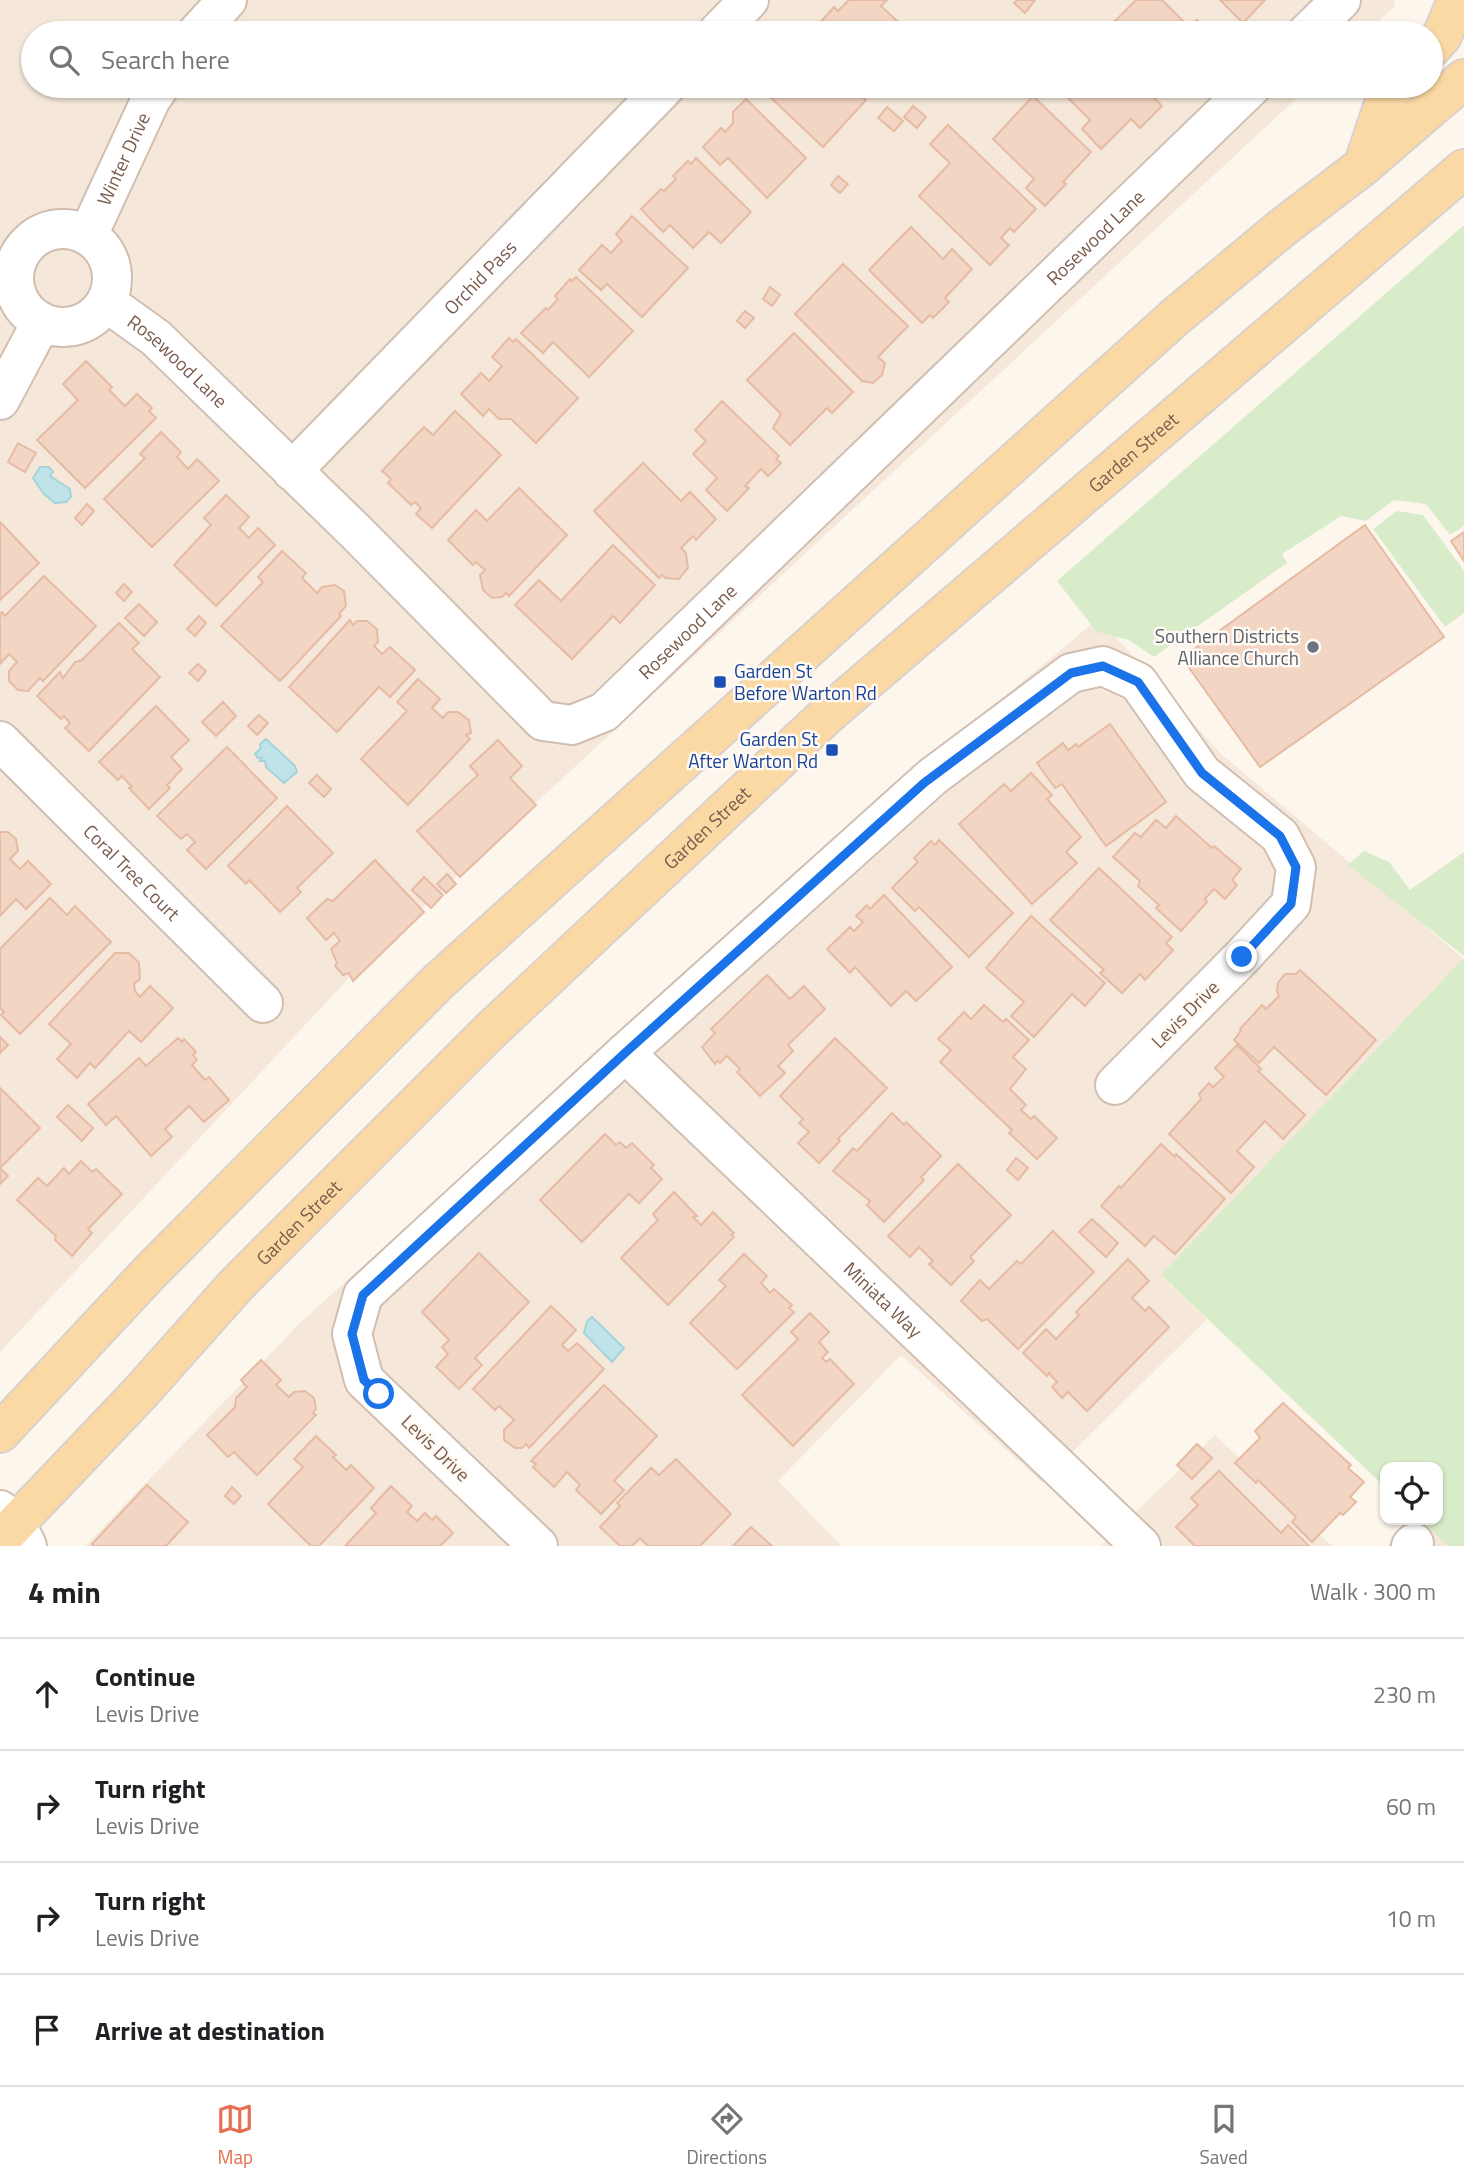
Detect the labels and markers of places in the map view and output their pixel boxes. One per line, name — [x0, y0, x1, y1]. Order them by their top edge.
place label: Southern Districts Alliance Church — [1155, 621, 1299, 672]
marker: Southern Districts Alliance Church — [1305, 639, 1321, 655]
place label: Garden St Before Warton Rd — [734, 656, 877, 707]
marker: Garden St Before Warton Rd — [712, 674, 728, 690]
place label: Garden St After Warton Rd — [688, 724, 818, 775]
marker: Garden St After Warton Rd — [824, 742, 840, 758]

